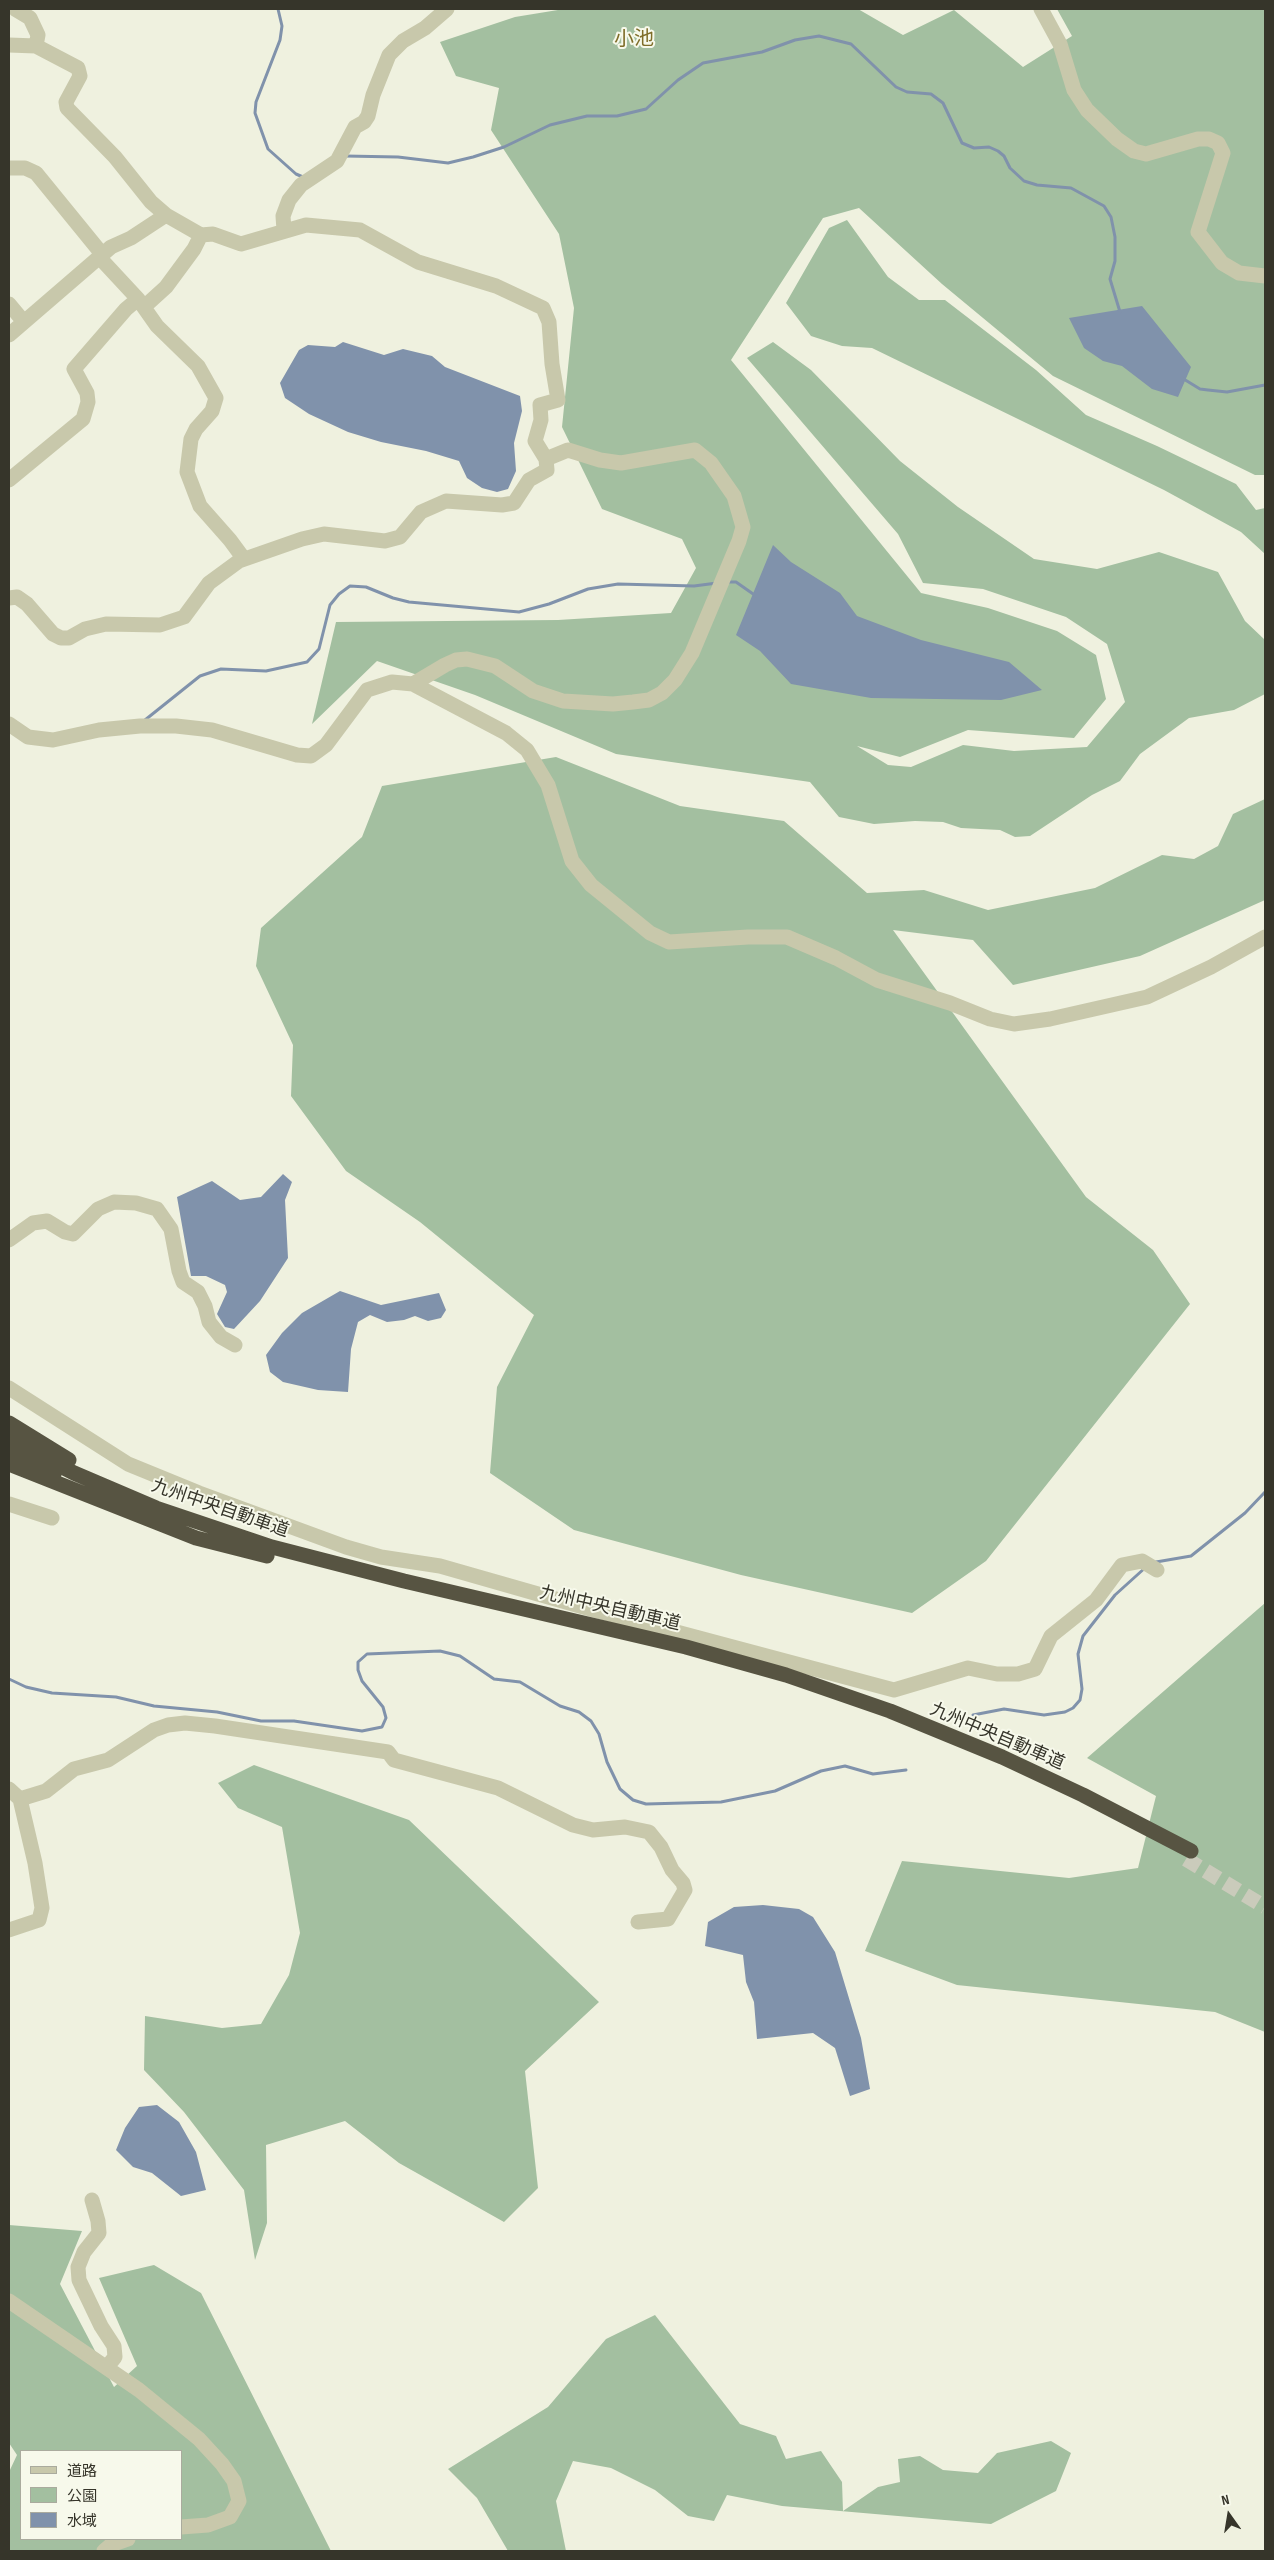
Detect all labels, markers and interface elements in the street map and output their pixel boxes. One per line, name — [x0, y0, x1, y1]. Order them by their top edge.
district label: 小池 — [614, 28, 654, 52]
street label: 九州中央自動車道 — [148, 1475, 292, 1543]
street label: 九州中央自動車道 — [537, 1582, 683, 1636]
street label: 九州中央自動車道 — [927, 1699, 1067, 1775]
legend — [20, 2450, 182, 2540]
text: 道路 — [67, 2462, 97, 2481]
text: 公園 — [67, 2487, 97, 2506]
north arrow — [1204, 2490, 1254, 2540]
text: N — [1220, 2491, 1231, 2509]
text: 水域 — [67, 2512, 97, 2531]

